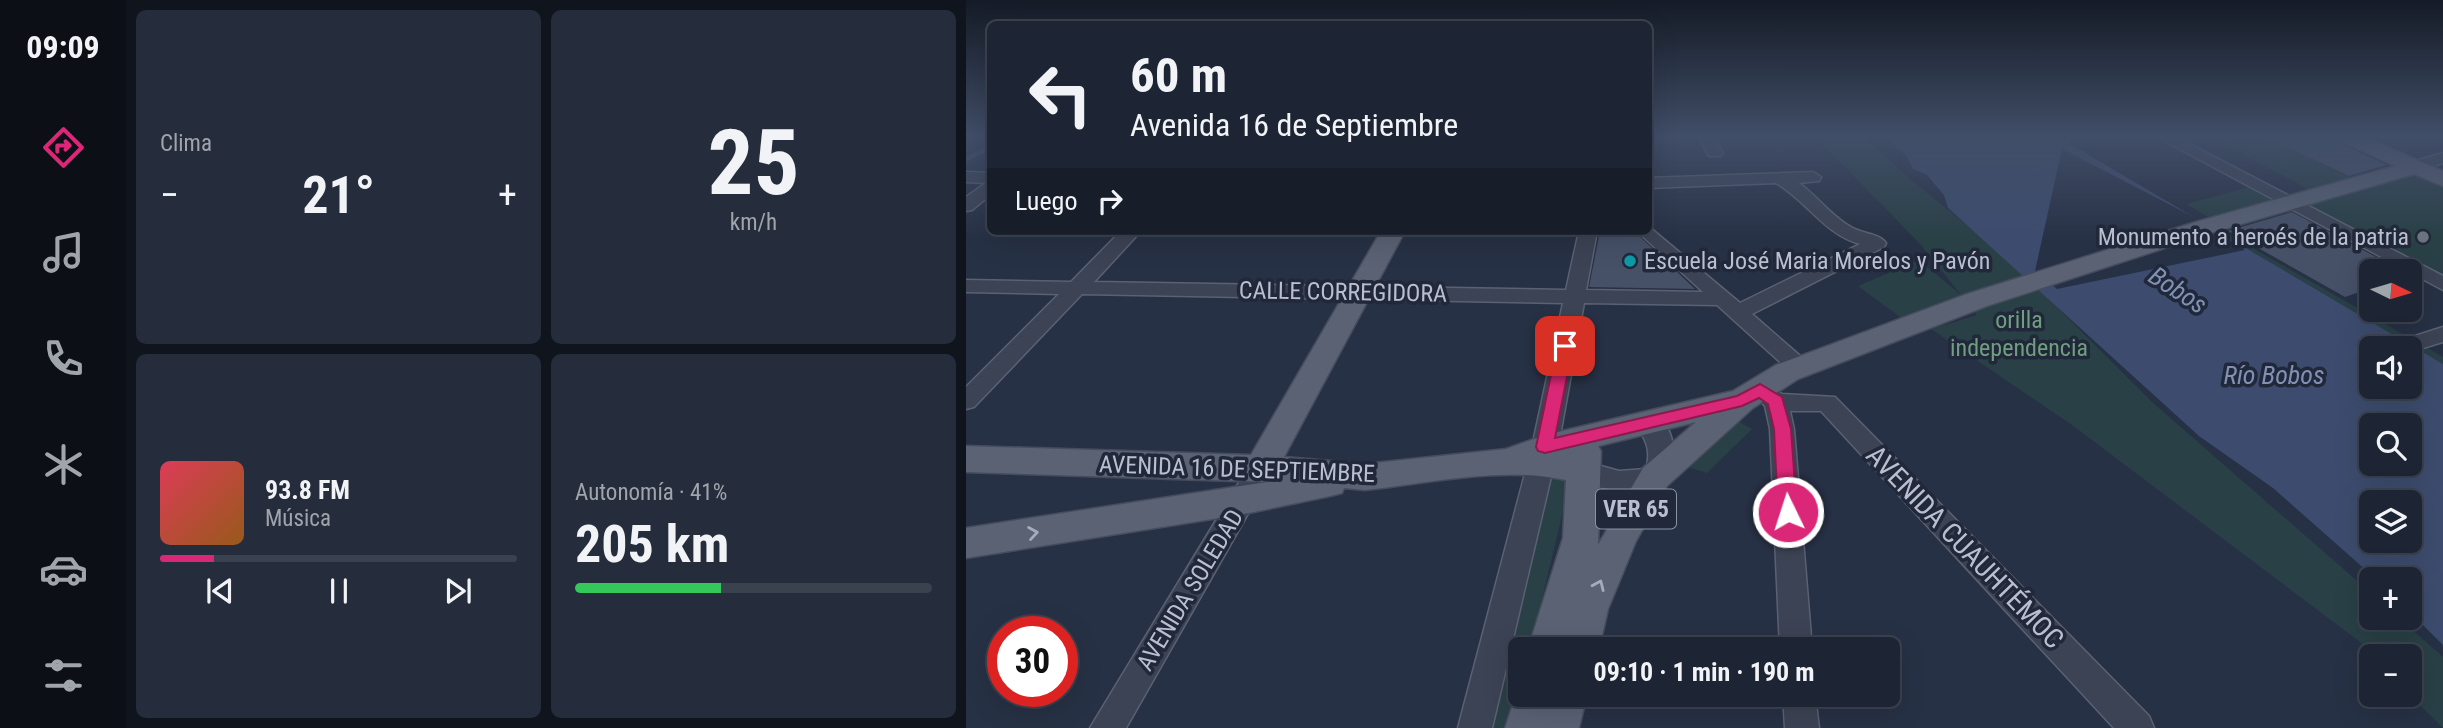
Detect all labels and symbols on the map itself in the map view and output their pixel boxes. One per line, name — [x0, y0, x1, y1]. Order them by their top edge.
place label: Monumento a heroés de la patria — [2098, 223, 2409, 251]
marker: Monumento a heroés de la patria — [2415, 229, 2431, 245]
place label: Escuela José Maria Morelos y Pavón — [1644, 247, 1990, 275]
marker: Escuela José Maria Morelos y Pavón — [1622, 253, 1638, 269]
north arrow — [2359, 259, 2422, 322]
water label: Bobos — [2143, 260, 2213, 320]
street label: CALLE CORREGIDORA — [1239, 276, 1447, 308]
park label: orilla independencia — [1950, 306, 2088, 362]
pin — [1535, 316, 1595, 376]
water label: Río Bobos — [2224, 360, 2324, 390]
street label: AVENIDA CUAUHTÉMOC — [1860, 439, 2070, 655]
street label: AVENIDA 16 DE SEPTIEMBRE — [1098, 450, 1376, 488]
position arrow — [1751, 475, 1825, 549]
road number: VER 65 — [1596, 489, 1676, 528]
street label: AVENIDA SOLEDAD — [1131, 504, 1249, 676]
one-way arrow — [1028, 525, 1039, 540]
one-way arrow — [1591, 579, 1605, 592]
speed limit sign: 30 — [987, 616, 1078, 707]

